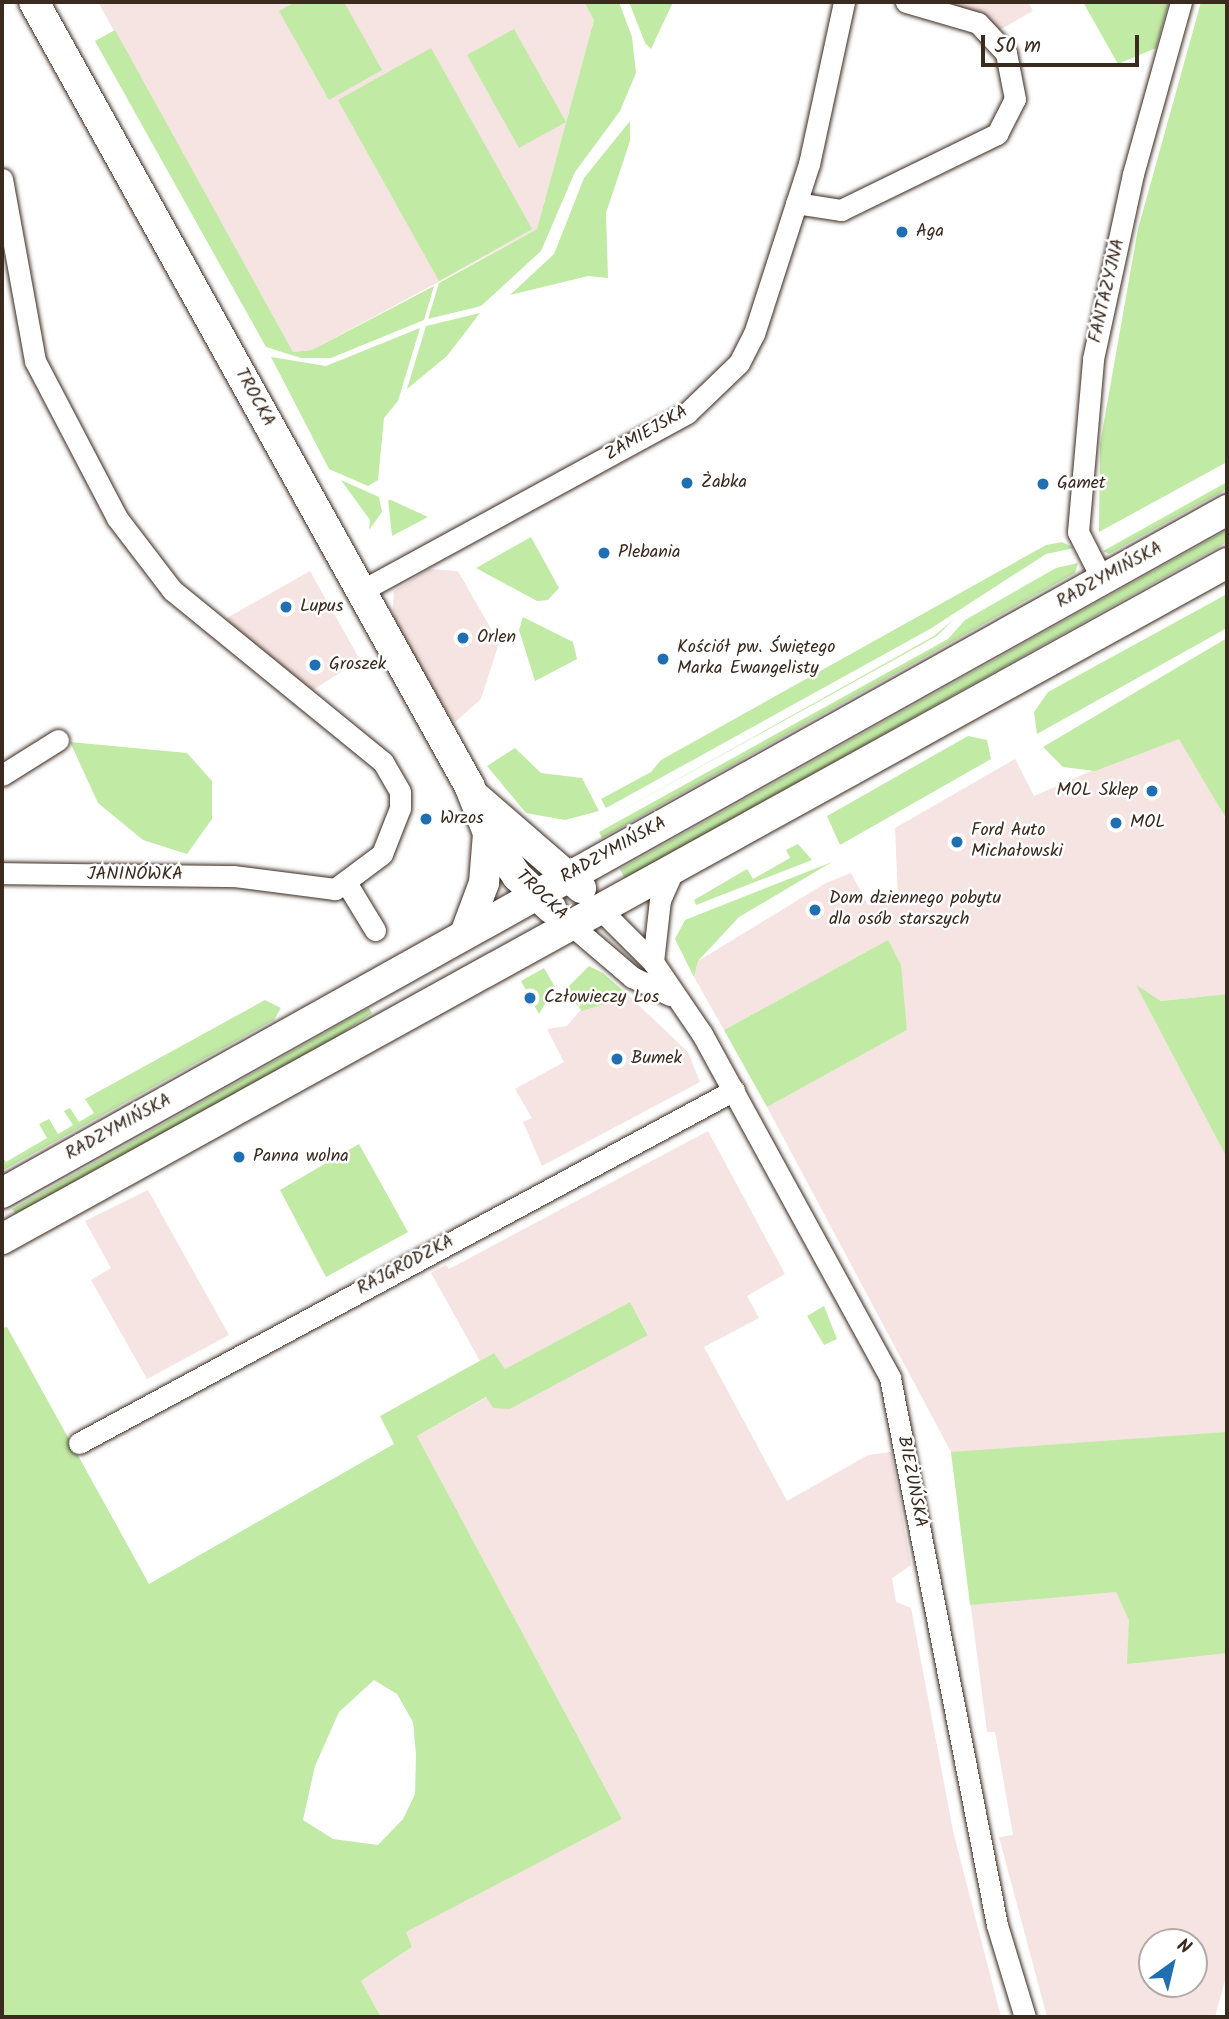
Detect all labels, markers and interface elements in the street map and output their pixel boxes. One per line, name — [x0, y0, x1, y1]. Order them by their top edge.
scale bar — [984, 21, 1142, 65]
text: 50 m — [994, 30, 1041, 63]
place label: Aga — [916, 221, 944, 243]
marker: Aga — [894, 224, 910, 240]
street label: FANTAZYJNA — [1086, 237, 1130, 345]
street label: TROCKA — [229, 365, 279, 431]
street label: ZAMIEJSKA — [602, 402, 692, 466]
place label: Żabka — [701, 472, 747, 494]
place label: Gamet — [1057, 473, 1106, 495]
marker: Żabka — [679, 475, 695, 491]
marker: Gamet — [1035, 476, 1051, 492]
street label: RADZYMIŃSKA — [1053, 538, 1167, 614]
place label: Plebania — [618, 542, 680, 564]
marker: Plebania — [596, 545, 612, 561]
place label: Lupus — [300, 596, 343, 618]
marker: Lupus — [278, 599, 294, 615]
place label: Orlen — [477, 627, 516, 649]
marker: Orlen — [455, 630, 471, 646]
place label: Kościół pw. Świętego Marka Ewangelisty — [677, 638, 835, 680]
marker: Kościół pw. Świętego Marka Ewangelisty — [655, 651, 671, 667]
place label: Groszek — [329, 654, 386, 676]
marker: Groszek — [307, 657, 323, 673]
place label: MOL Sklep — [1057, 780, 1138, 802]
marker: MOL Sklep — [1144, 783, 1160, 799]
place label: Wrzos — [440, 808, 484, 830]
marker: Wrzos — [418, 811, 434, 827]
place label: MOL — [1130, 812, 1165, 834]
street label: RADZYMIŃSKA — [557, 813, 671, 889]
marker: MOL — [1108, 815, 1124, 831]
place label: Ford Auto Michałowski — [971, 821, 1063, 864]
marker: Ford Auto Michałowski — [949, 834, 965, 850]
street label: JANINÓWKA — [87, 864, 183, 886]
street label: TROCKA — [511, 866, 571, 926]
place label: Dom dziennego pobytu dla osób starszych — [829, 889, 1001, 932]
marker: Dom dziennego pobytu dla osób starszych — [807, 902, 823, 918]
place label: Człowieczy Los — [544, 987, 659, 1009]
marker: Człowieczy Los — [522, 990, 538, 1006]
place label: Bumek — [631, 1048, 682, 1070]
marker: Bumek — [609, 1051, 625, 1067]
street label: RADZYMIŃSKA — [62, 1090, 176, 1166]
place label: Panna wolna — [253, 1146, 349, 1168]
marker: Panna wolna — [231, 1149, 247, 1165]
street label: RAJGRODZKA — [354, 1231, 458, 1301]
street label: BIEŻUŃSKA — [892, 1434, 930, 1530]
north arrow — [1138, 1928, 1208, 1998]
text: N — [1170, 1931, 1197, 1963]

